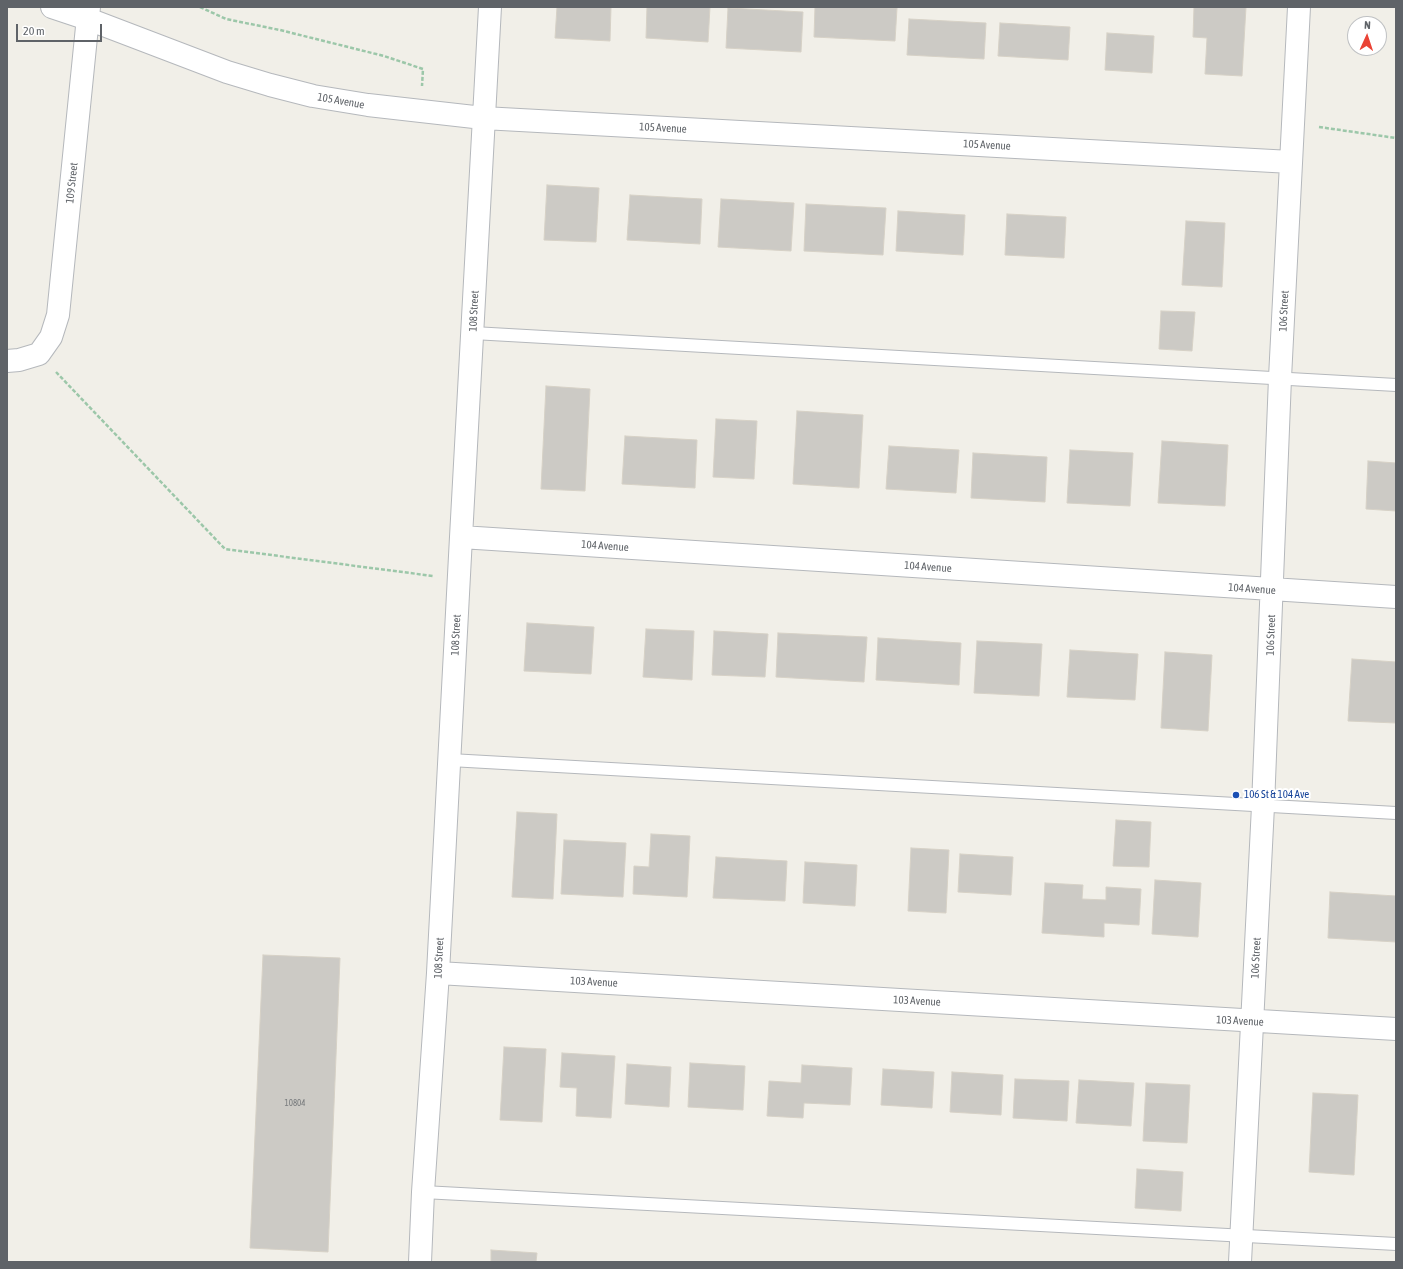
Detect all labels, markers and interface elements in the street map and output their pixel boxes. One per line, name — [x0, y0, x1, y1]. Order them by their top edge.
scale bar — [18, 16, 104, 42]
north arrow — [1347, 16, 1387, 56]
text: N — [1364, 19, 1371, 31]
text: 20 m — [23, 24, 45, 38]
street label: 105 Avenue — [316, 90, 366, 112]
street label: 105 Avenue — [639, 120, 687, 136]
street label: 105 Avenue — [963, 137, 1011, 153]
street label: 109 Street — [63, 162, 81, 204]
street label: 108 Street — [466, 290, 482, 332]
street label: 106 Street — [1276, 290, 1292, 332]
street label: 104 Avenue — [581, 538, 629, 554]
street label: 104 Avenue — [904, 559, 952, 575]
street label: 104 Avenue — [1228, 581, 1276, 597]
street label: 108 Street — [448, 614, 464, 656]
street label: 106 Street — [1264, 614, 1278, 656]
place label: 106 St & 104 Ave — [1244, 788, 1309, 802]
marker: 106 St & 104 Ave — [1231, 790, 1241, 800]
street label: 108 Street — [431, 937, 447, 979]
street label: 106 Street — [1248, 937, 1264, 979]
street label: 103 Avenue — [570, 974, 618, 990]
street label: 103 Avenue — [893, 993, 941, 1009]
street label: 103 Avenue — [1216, 1013, 1264, 1029]
house number: 10804 — [284, 1098, 306, 1108]

